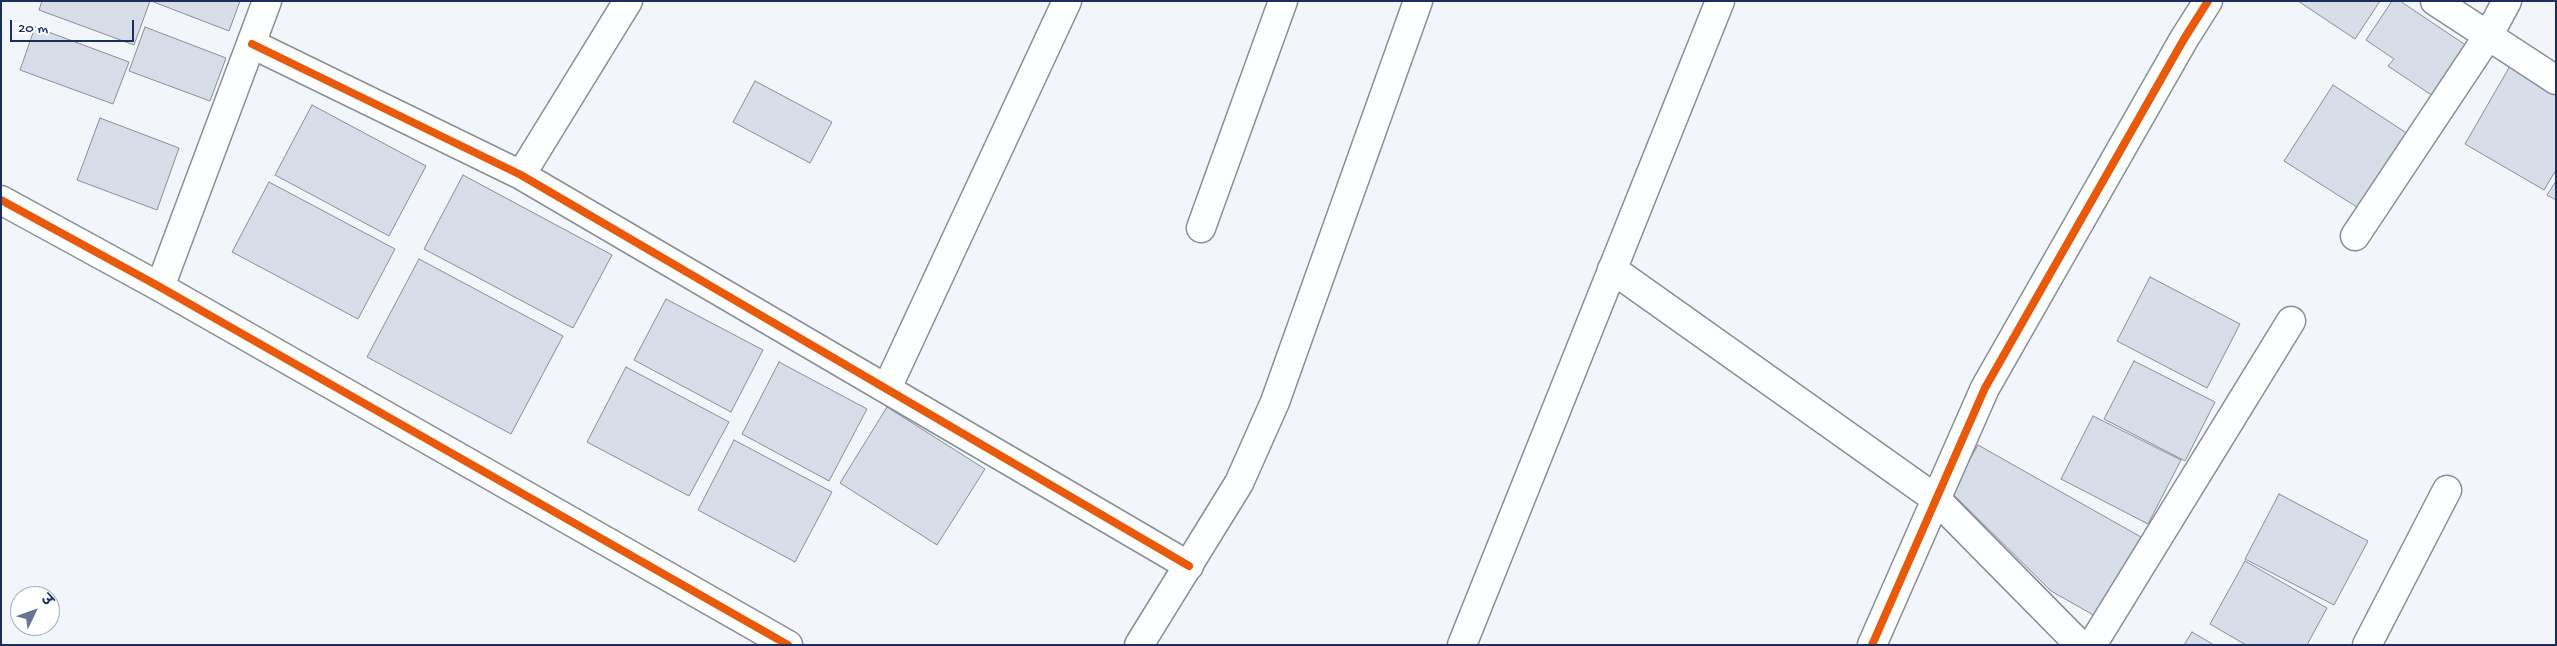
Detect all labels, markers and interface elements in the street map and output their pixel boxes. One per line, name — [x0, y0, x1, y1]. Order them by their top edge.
scale bar — [12, 10, 136, 42]
text: 20 m — [18, 20, 48, 38]
north arrow — [10, 586, 60, 636]
text: उ — [36, 592, 55, 610]

